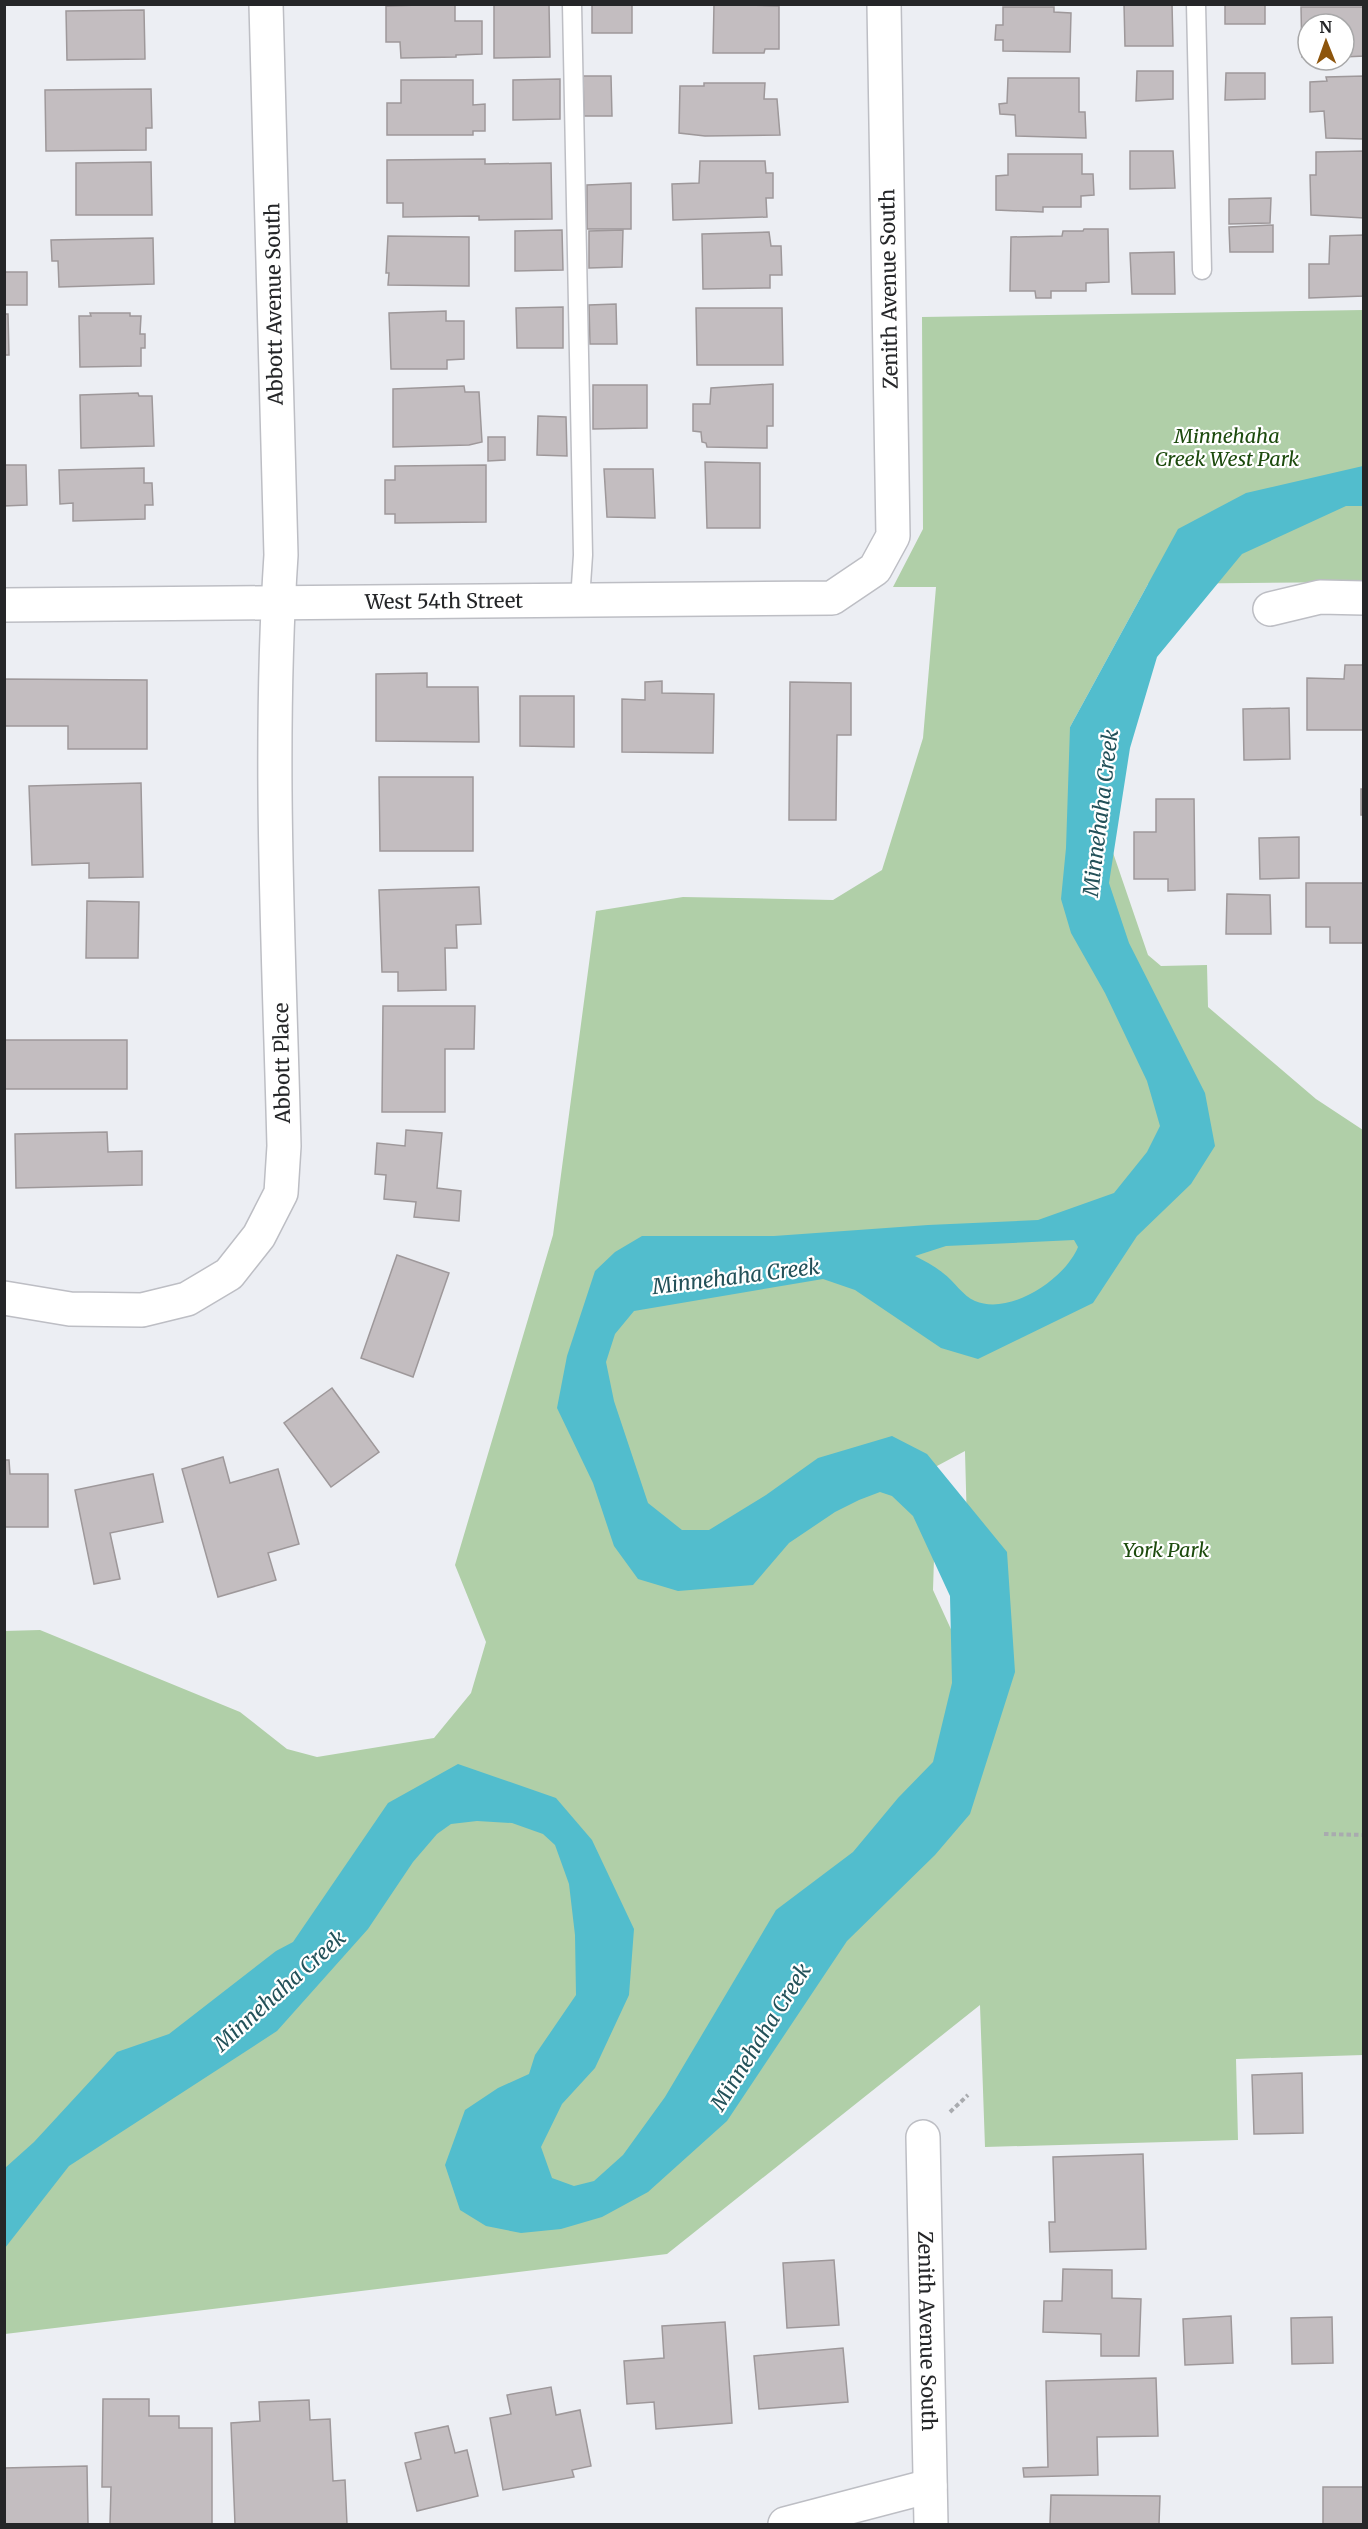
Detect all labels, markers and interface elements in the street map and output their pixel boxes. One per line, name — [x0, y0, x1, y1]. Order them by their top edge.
north arrow — [1296, 12, 1356, 72]
text: N — [1319, 17, 1333, 37]
street label: Zenith Avenue South — [874, 189, 903, 389]
street label: Abbott Avenue South — [259, 203, 288, 406]
park label: Minnehaha Creek West Park — [1155, 423, 1299, 471]
street label: West 54th Street — [364, 588, 523, 614]
water label: Minnehaha Creek — [1077, 727, 1124, 899]
street label: Abbott Place — [268, 1003, 295, 1124]
water label: Minnehaha Creek — [650, 1253, 822, 1300]
park label: York Park — [1123, 1537, 1209, 1562]
water label: Minnehaha Creek — [207, 1924, 352, 2058]
water label: Minnehaha Creek — [704, 1958, 817, 2116]
street label: Zenith Avenue South — [913, 2230, 942, 2431]

